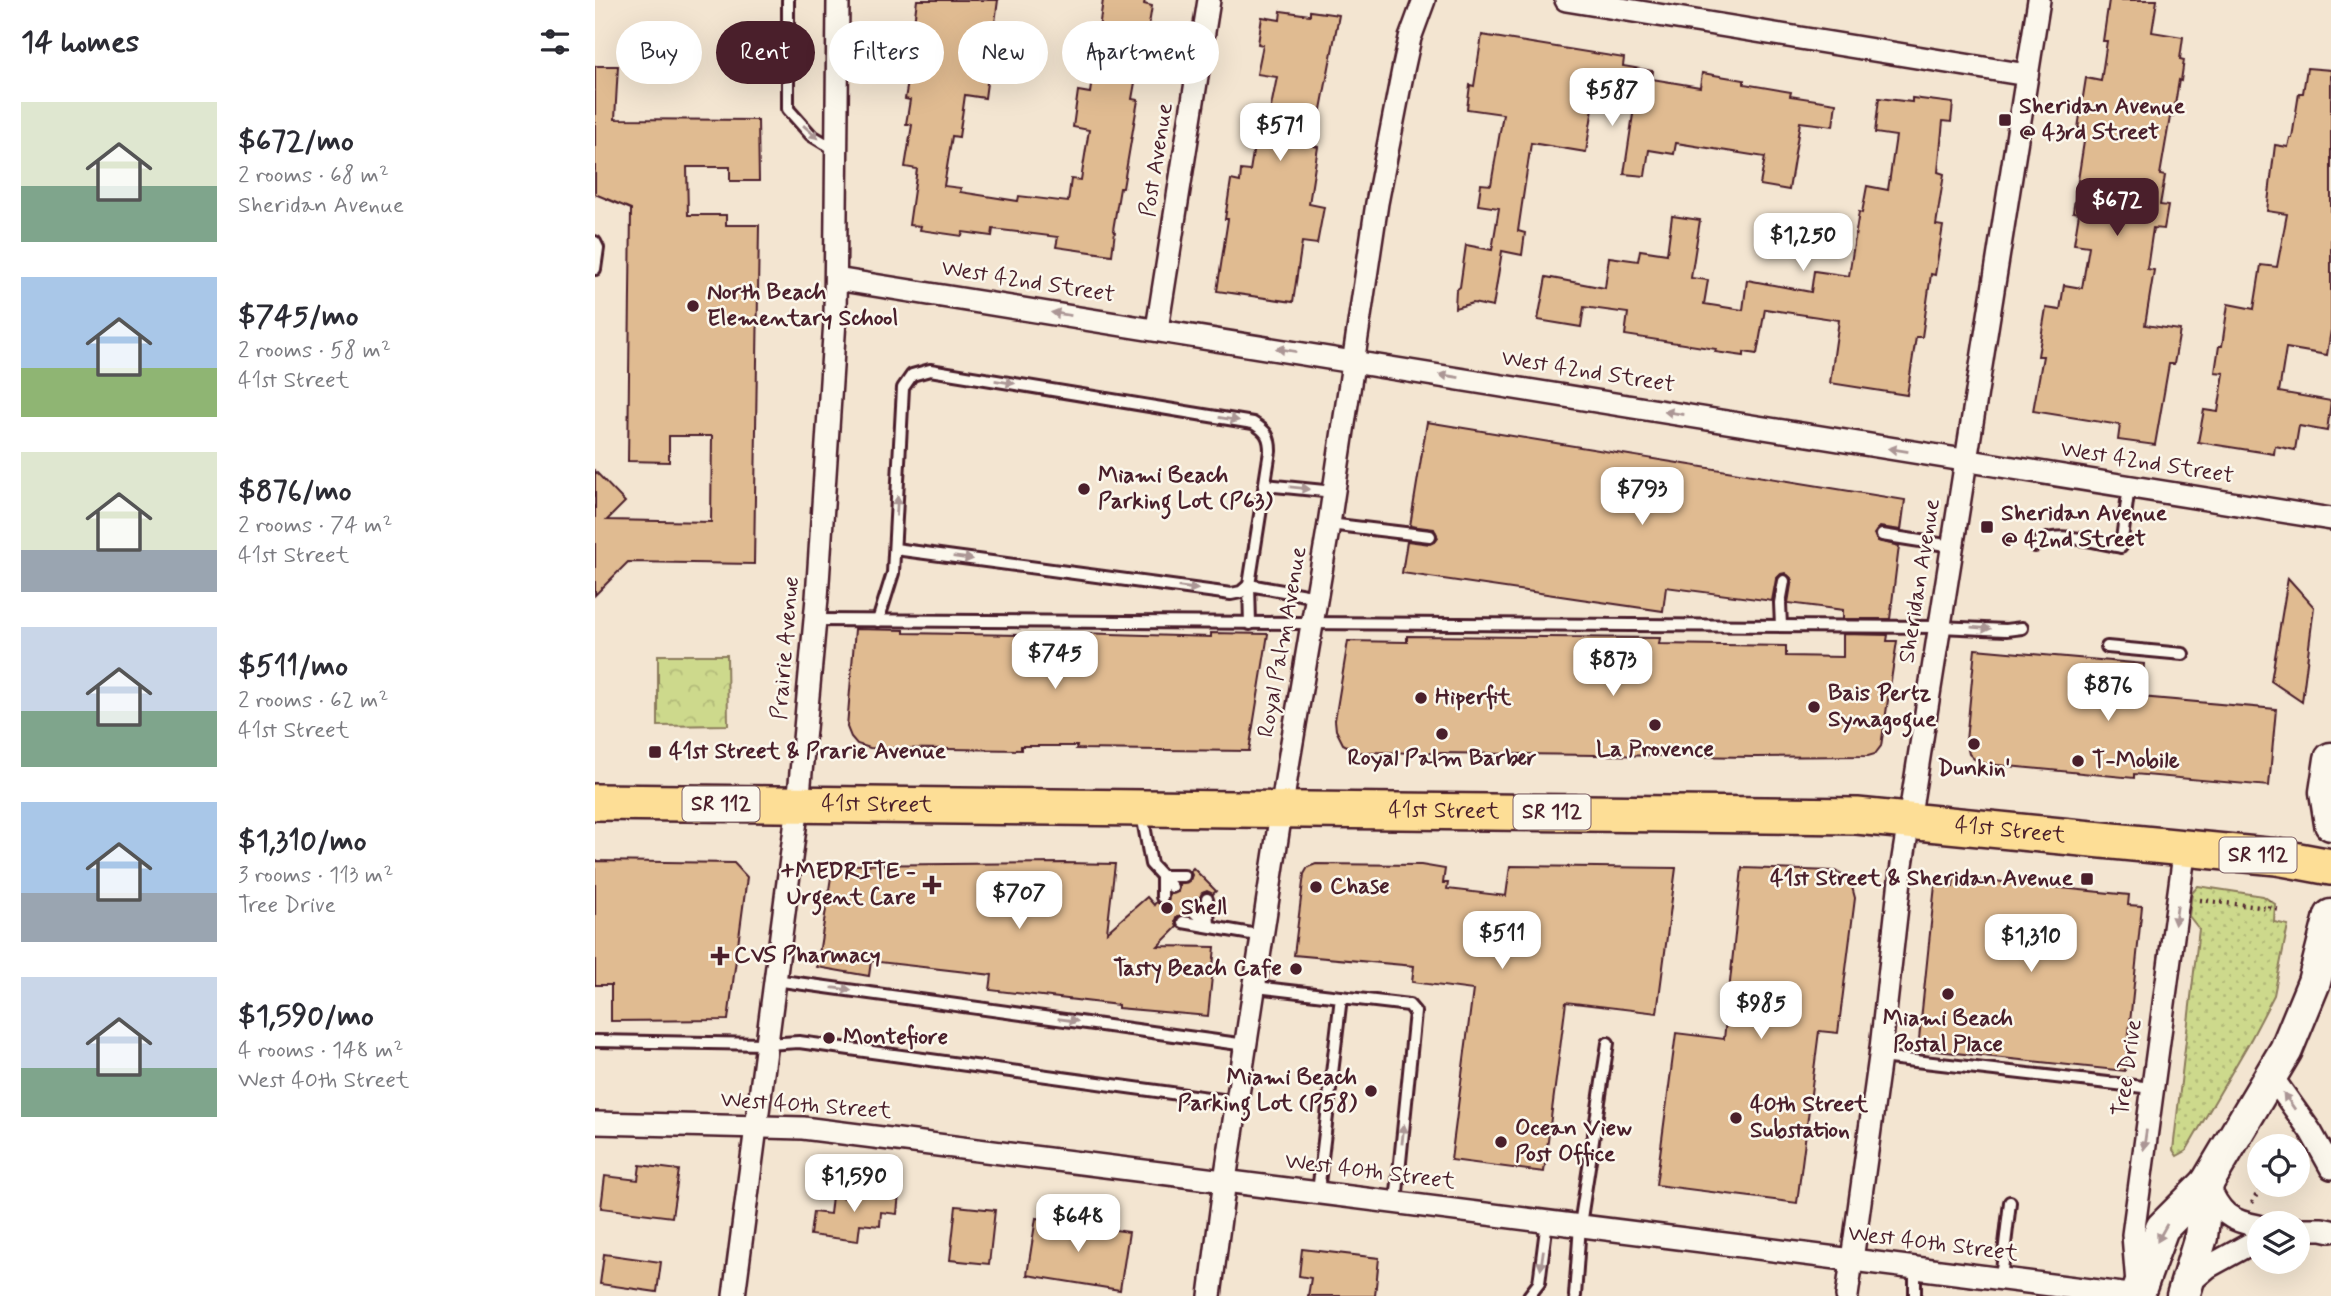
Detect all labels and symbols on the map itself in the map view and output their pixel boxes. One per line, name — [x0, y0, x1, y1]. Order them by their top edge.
pin: $587 — [1571, 68, 1653, 128]
place label: Sheridan Avenue @ 43rd Street — [2019, 92, 2186, 148]
street label: Post Avenue — [1133, 101, 1181, 219]
pin: $571 — [1239, 104, 1321, 163]
marker: Sheridan Avenue @ 43rd Street — [1997, 112, 2013, 128]
one-way arrow — [802, 124, 819, 139]
pin: $672 — [2076, 178, 2158, 238]
pin: $1,250 — [1746, 214, 1860, 273]
street label: West 42nd Street — [939, 253, 1117, 311]
place label: North Beach Elementary School — [707, 278, 898, 334]
marker: North Beach Elementary School — [685, 298, 701, 314]
one-way arrow — [1050, 308, 1072, 319]
street label: West 42nd Street — [1499, 343, 1677, 401]
one-way arrow — [1275, 344, 1297, 355]
one-way arrow — [1438, 370, 1460, 381]
one-way arrow — [994, 377, 1016, 388]
one-way arrow — [1663, 407, 1685, 418]
one-way arrow — [1218, 414, 1240, 425]
street label: West 42nd Street — [2058, 434, 2236, 492]
one-way arrow — [1887, 444, 1909, 455]
place label: Miami Beach Parking Lot (P63) — [1098, 461, 1273, 520]
pin: $793 — [1601, 468, 1683, 527]
marker: Miami Beach Parking Lot (P63) — [1076, 481, 1092, 497]
one-way arrow — [1289, 483, 1311, 494]
one-way arrow — [892, 494, 903, 516]
street label: Sheridan Avenue — [1892, 497, 1948, 665]
place label: Sheridan Avenue @ 42nd Street — [2001, 499, 2168, 555]
marker: Sheridan Avenue @ 42nd Street — [1979, 519, 1995, 535]
street label: Royal Palm Avenue — [1251, 544, 1315, 740]
one-way arrow — [952, 553, 974, 564]
street label: Prairie Avenue — [765, 575, 807, 721]
one-way arrow — [1177, 583, 1199, 594]
one-way arrow — [1970, 623, 1992, 634]
pin: $745 — [1014, 632, 1096, 691]
pin: $873 — [1572, 638, 1654, 698]
pin: $876 — [2067, 664, 2149, 723]
place label: Bais Pertz Synagogue — [1828, 679, 1937, 738]
place label: Hiperfit — [1435, 683, 1512, 713]
marker: Hiperfit — [1413, 690, 1429, 706]
marker: Bais Pertz Synagogue — [1806, 699, 1822, 715]
marker: La Provence — [1647, 717, 1663, 733]
marker: Royal Palm Barber — [1434, 726, 1450, 742]
place label: La Provence — [1596, 735, 1714, 765]
marker: Dunkin' — [1966, 736, 1982, 752]
place label: 41st Street & Prarie Avenue — [669, 737, 947, 767]
marker: 41st Street & Prarie Avenue — [647, 744, 663, 760]
place label: Royal Palm Barber — [1347, 744, 1537, 774]
place label: T-Mobile — [2092, 746, 2180, 776]
marker: T-Mobile — [2070, 753, 2086, 769]
place label: Dunkin' — [1937, 754, 2011, 784]
road number: SR 112 — [683, 786, 759, 822]
street label: 41st Street — [821, 790, 933, 821]
road number: SR 112 — [1513, 794, 1591, 830]
street label: 41st Street — [1388, 796, 1500, 827]
street label: 41st Street — [1953, 811, 2068, 851]
road number: SR 112 — [2219, 838, 2297, 872]
place label: +MEDRITE - Urgent Care — [780, 857, 916, 916]
place label: 41st Street & Sheridan Avenue — [1770, 864, 2074, 894]
marker: 41st Street & Sheridan Avenue — [2079, 871, 2095, 887]
pin: $707 — [978, 872, 1060, 931]
place label: Chase — [1330, 872, 1390, 902]
marker: +MEDRITE - Urgent Care — [922, 875, 942, 895]
marker: Chase — [1308, 879, 1324, 895]
place label: Shell — [1181, 893, 1227, 923]
marker: Shell — [1159, 900, 1175, 916]
one-way arrow — [2170, 904, 2181, 926]
pin: $511 — [1461, 912, 1543, 971]
pin: $1,310 — [1974, 914, 2088, 974]
place label: CVS Pharmacy — [734, 941, 881, 971]
marker: CVS Pharmacy — [712, 948, 728, 964]
place label: Tasty Beach Cafe — [1113, 954, 1282, 984]
marker: Tasty Beach Cafe — [1288, 961, 1304, 977]
pin: $985 — [1720, 982, 1802, 1041]
one-way arrow — [832, 984, 854, 995]
marker: Miami Beach Postal Place — [1940, 986, 1956, 1002]
place label: Miami Beach Postal Place — [1883, 1004, 2013, 1060]
one-way arrow — [1057, 1015, 1079, 1026]
street label: Tree Drive — [2106, 1017, 2150, 1119]
place label: Montefiore — [843, 1023, 948, 1053]
marker: Montefiore — [821, 1030, 837, 1046]
place label: Miami Beach Parking Lot (P58) — [1177, 1063, 1358, 1122]
marker: Miami Beach Parking Lot (P58) — [1363, 1083, 1379, 1099]
street label: West 40th Street — [719, 1085, 893, 1127]
place label: 40th Street Substation — [1750, 1090, 1868, 1146]
one-way arrow — [2282, 1092, 2296, 1110]
marker: 40th Street Substation — [1728, 1110, 1744, 1126]
place label: Ocean View Post Office — [1515, 1114, 1632, 1170]
one-way arrow — [1398, 1123, 1409, 1145]
one-way arrow — [2139, 1130, 2150, 1152]
marker: Ocean View Post Office — [1493, 1134, 1509, 1150]
street label: West 40th Street — [1283, 1147, 1457, 1197]
pin: $1,590 — [797, 1154, 911, 1214]
pin: $648 — [1037, 1194, 1119, 1254]
street label: West 40th Street — [1846, 1219, 2020, 1269]
one-way arrow — [2156, 1223, 2168, 1243]
one-way arrow — [1536, 1249, 1547, 1271]

